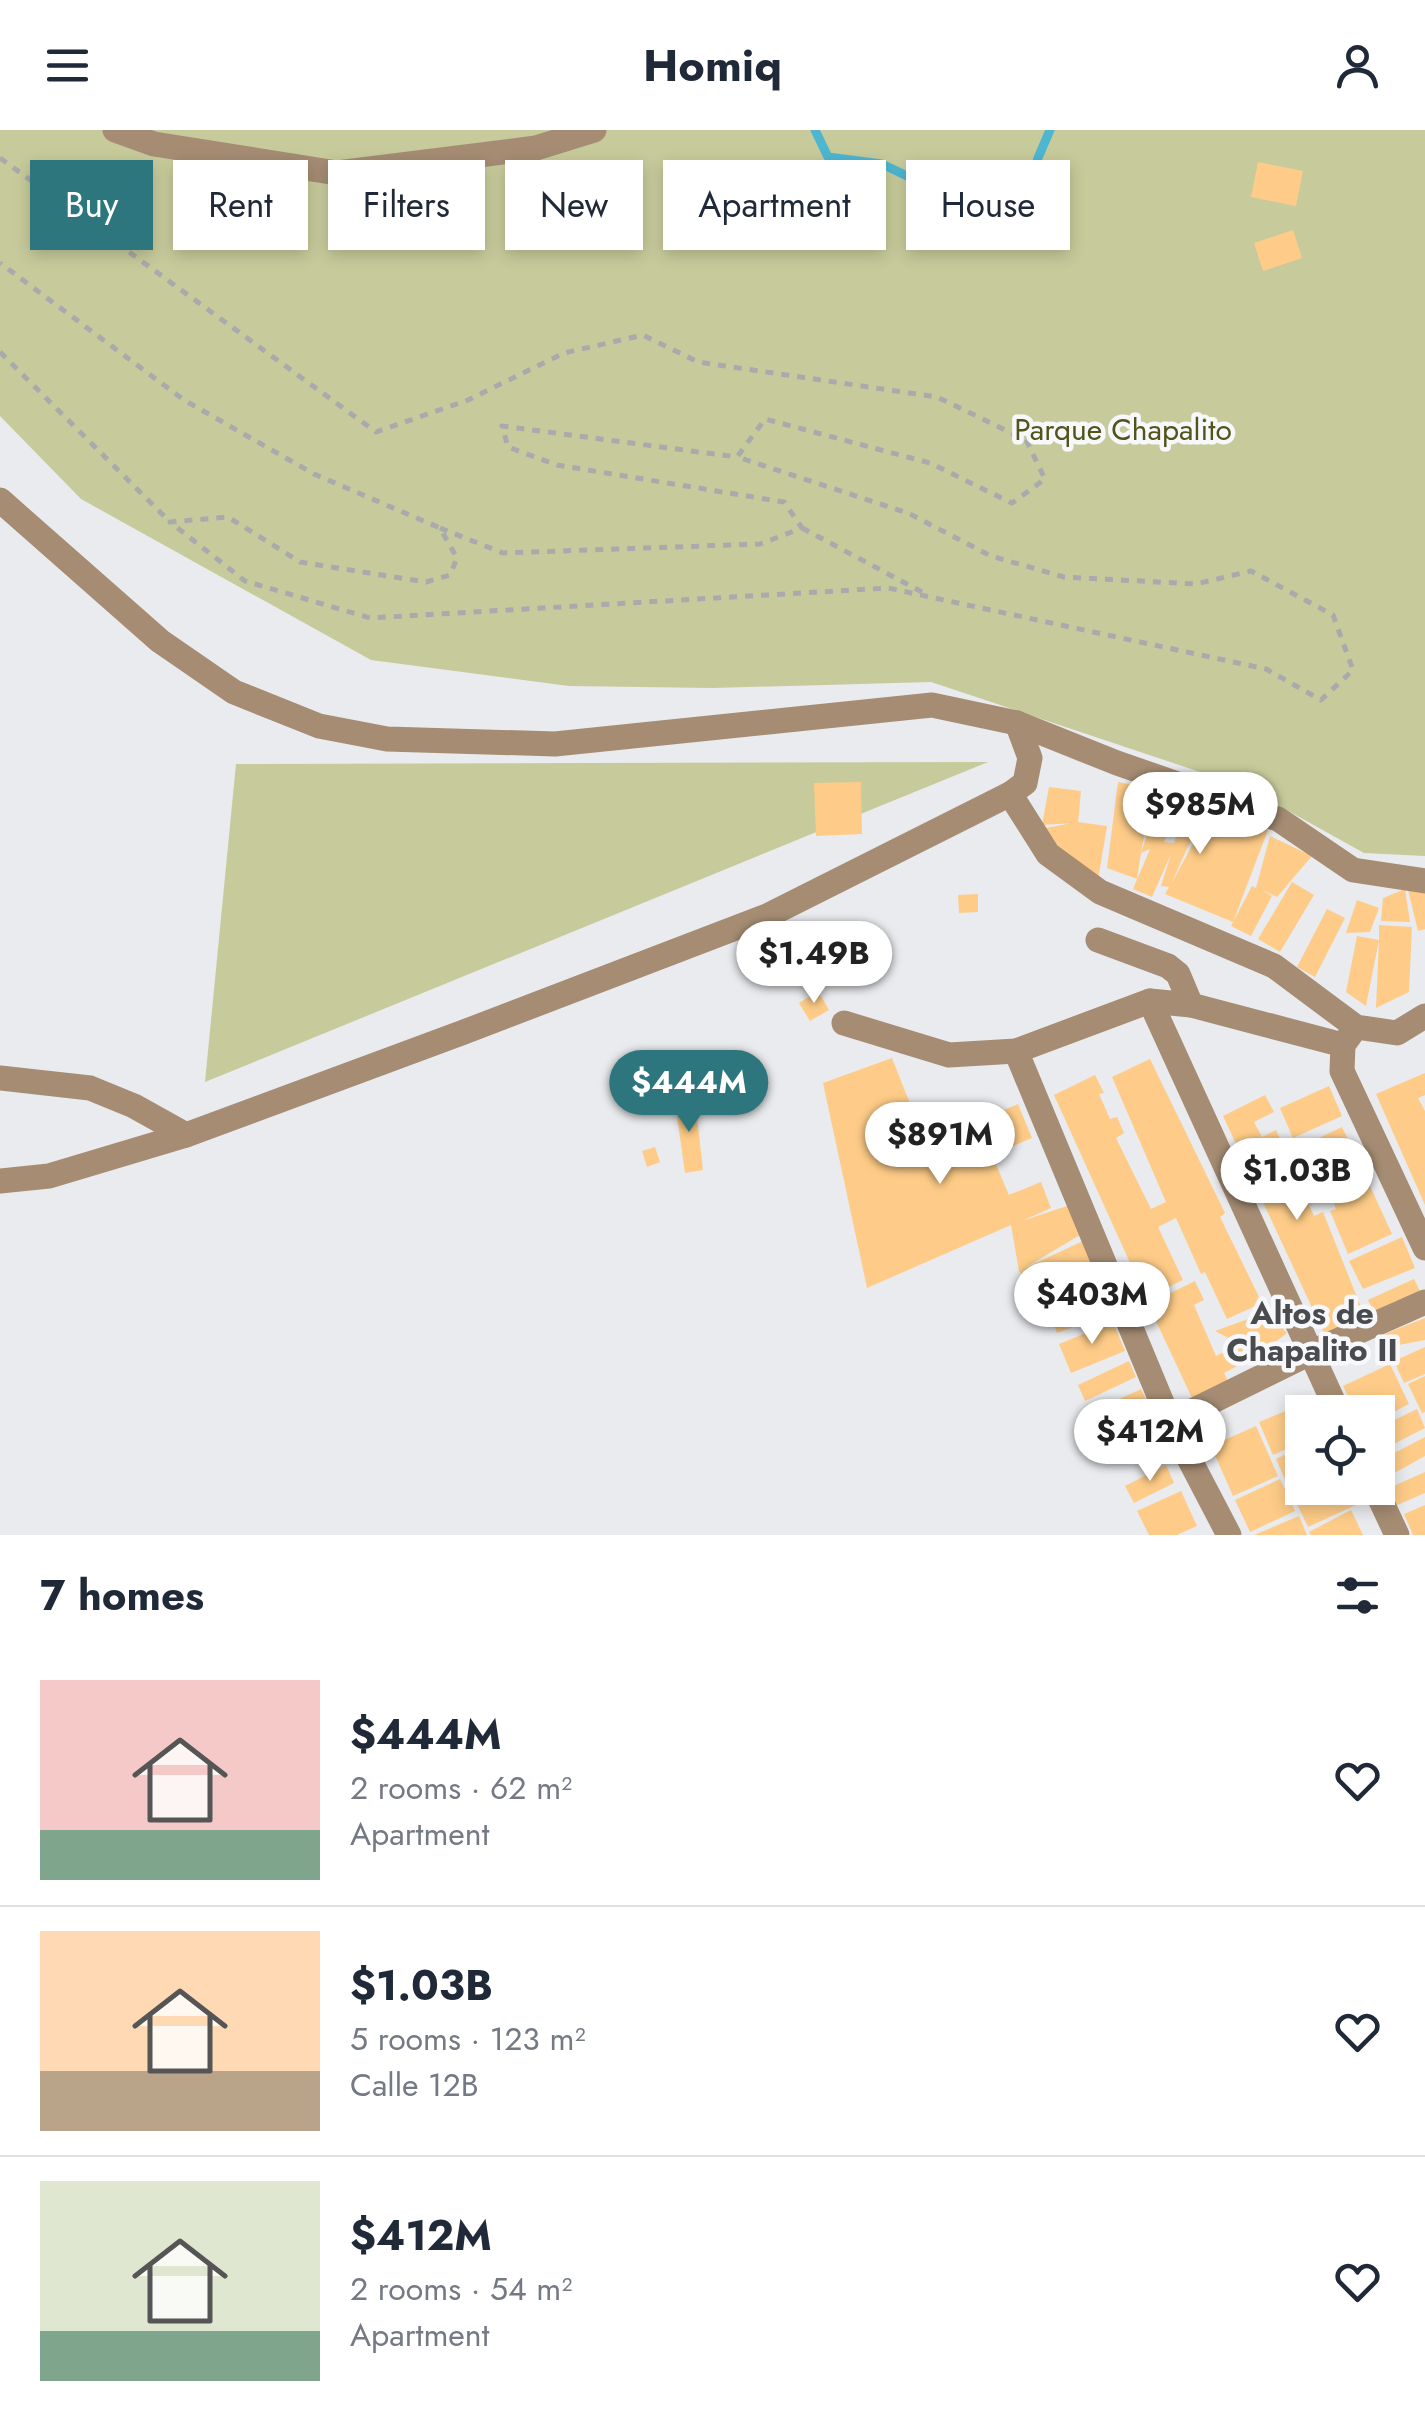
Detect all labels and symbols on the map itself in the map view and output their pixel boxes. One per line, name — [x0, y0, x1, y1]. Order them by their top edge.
park label: Parque Chapalito — [1014, 408, 1232, 451]
pin: $985M — [1130, 772, 1270, 857]
pin: $1.49B — [733, 921, 895, 1006]
pin: $444M — [619, 1050, 759, 1135]
pin: $891M — [870, 1102, 1010, 1187]
pin: $1.03B — [1216, 1138, 1378, 1223]
pin: $403M — [1022, 1262, 1162, 1347]
district label: Altos de Chapalito II — [1226, 1290, 1398, 1373]
pin: $412M — [1080, 1399, 1220, 1484]

